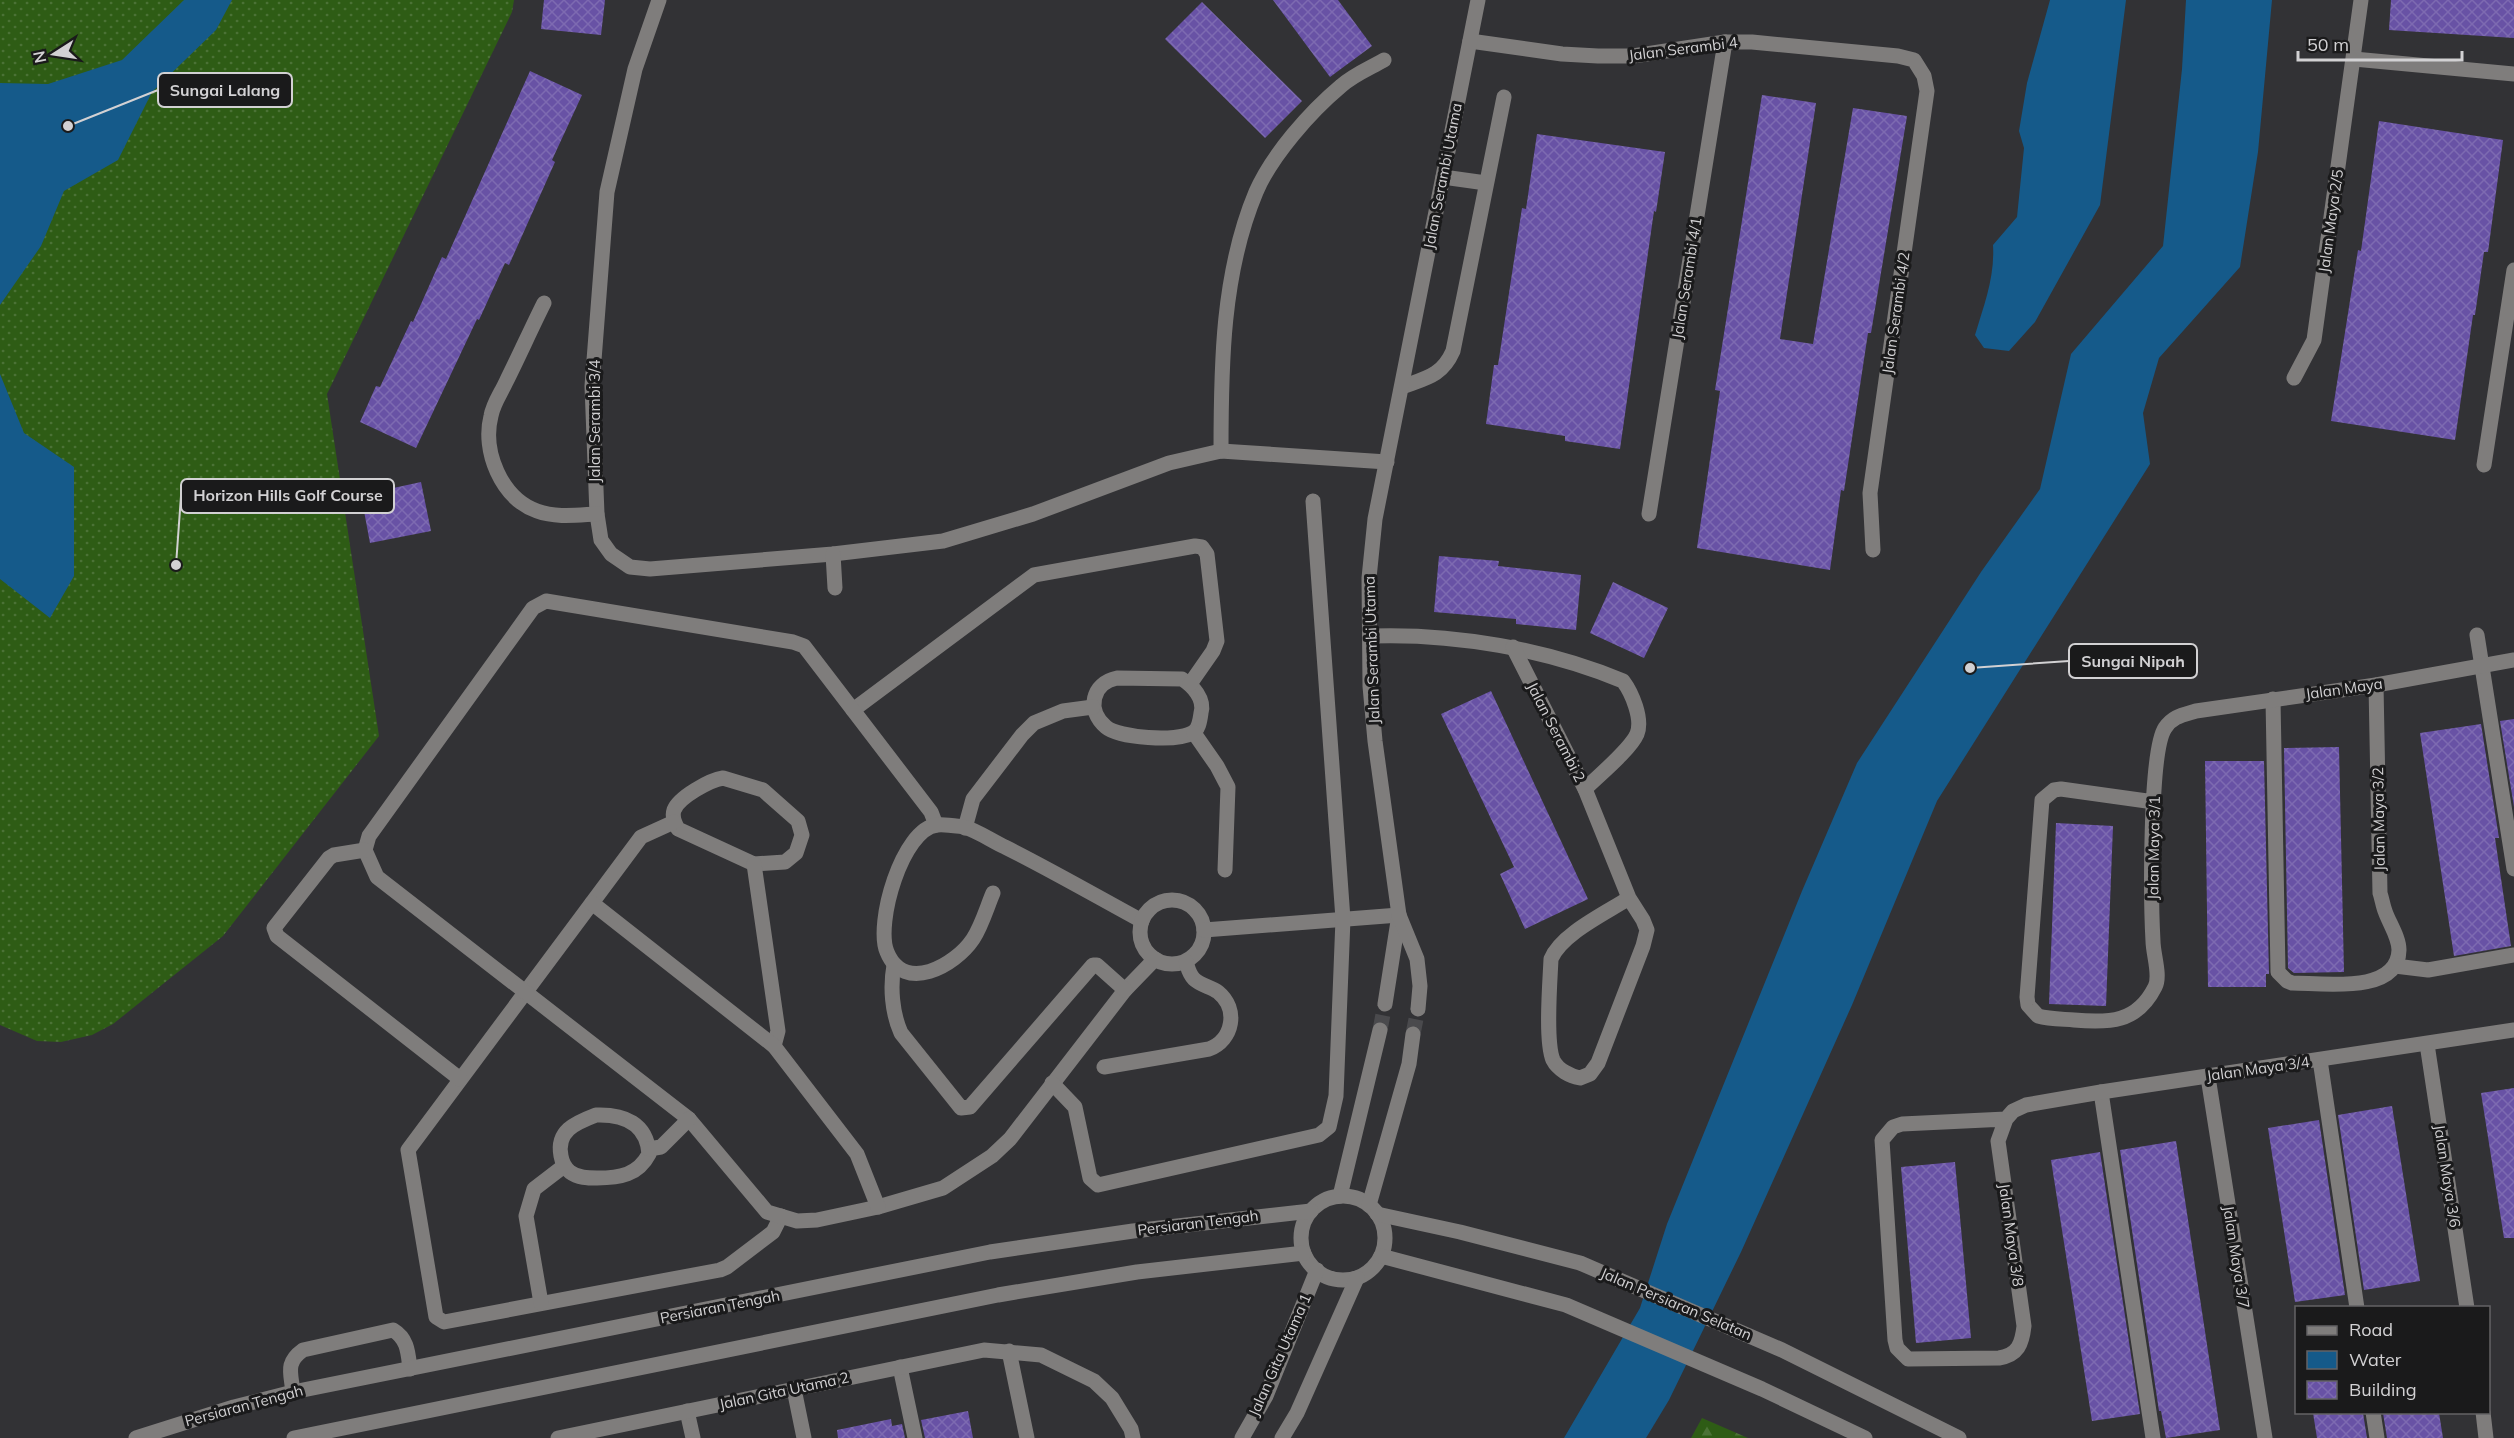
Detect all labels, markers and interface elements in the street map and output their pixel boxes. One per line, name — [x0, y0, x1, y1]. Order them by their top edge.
north arrow — [24, 24, 84, 84]
scale bar — [2298, 24, 2462, 62]
street label: Jalan Serambi 4 — [1627, 32, 1739, 65]
text: 50 m — [2307, 33, 2349, 56]
text: N — [28, 49, 50, 65]
callout: Sungai Lalang — [158, 73, 292, 107]
text: Sungai Lalang — [170, 80, 280, 100]
street label: Jalan Serambi Utama — [1419, 101, 1466, 250]
street label: Jalan Maya 2/5 — [2314, 168, 2347, 274]
street label: Jalan Serambi 4/1 — [1667, 216, 1706, 340]
street label: Jalan Serambi 4/2 — [1878, 251, 1913, 375]
street label: Jalan Serambi 3/4 — [585, 359, 604, 483]
callout: Horizon Hills Golf Course — [181, 479, 394, 513]
text: Horizon Hills Golf Course — [193, 485, 383, 505]
street label: Jalan Serambi Utama — [1359, 576, 1384, 724]
callout: Sungai Nipah — [2069, 644, 2197, 678]
text: Sungai Nipah — [2081, 651, 2185, 671]
street label: Jalan Maya — [2304, 674, 2384, 703]
street label: Jalan Serambi 2 — [1523, 679, 1590, 785]
street label: Jalan Maya 3/2 — [2368, 767, 2389, 871]
street label: Jalan Maya 3/1 — [2143, 796, 2164, 900]
street label: Jalan Maya 3/4 — [2205, 1052, 2311, 1085]
street label: Jalan Maya 3/6 — [2430, 1123, 2465, 1229]
street label: Jalan Maya 3/8 — [1995, 1182, 2028, 1288]
street label: Jalan Maya 3/7 — [2219, 1204, 2254, 1310]
street label: Persiaran Tengah — [1136, 1206, 1260, 1239]
street label: Jalan Persiaran Selatan — [1598, 1263, 1755, 1344]
street label: Persiaran Tengah — [658, 1286, 781, 1327]
street label: Jalan Gita Utama 1 — [1244, 1291, 1315, 1419]
legend — [2295, 1306, 2490, 1414]
text: Road — [2349, 1318, 2393, 1341]
text: Water — [2349, 1348, 2402, 1371]
street label: Jalan Gita Utama 2 — [717, 1367, 851, 1414]
text: Building — [2349, 1378, 2417, 1401]
street label: Persiaran Tengah — [183, 1381, 305, 1430]

